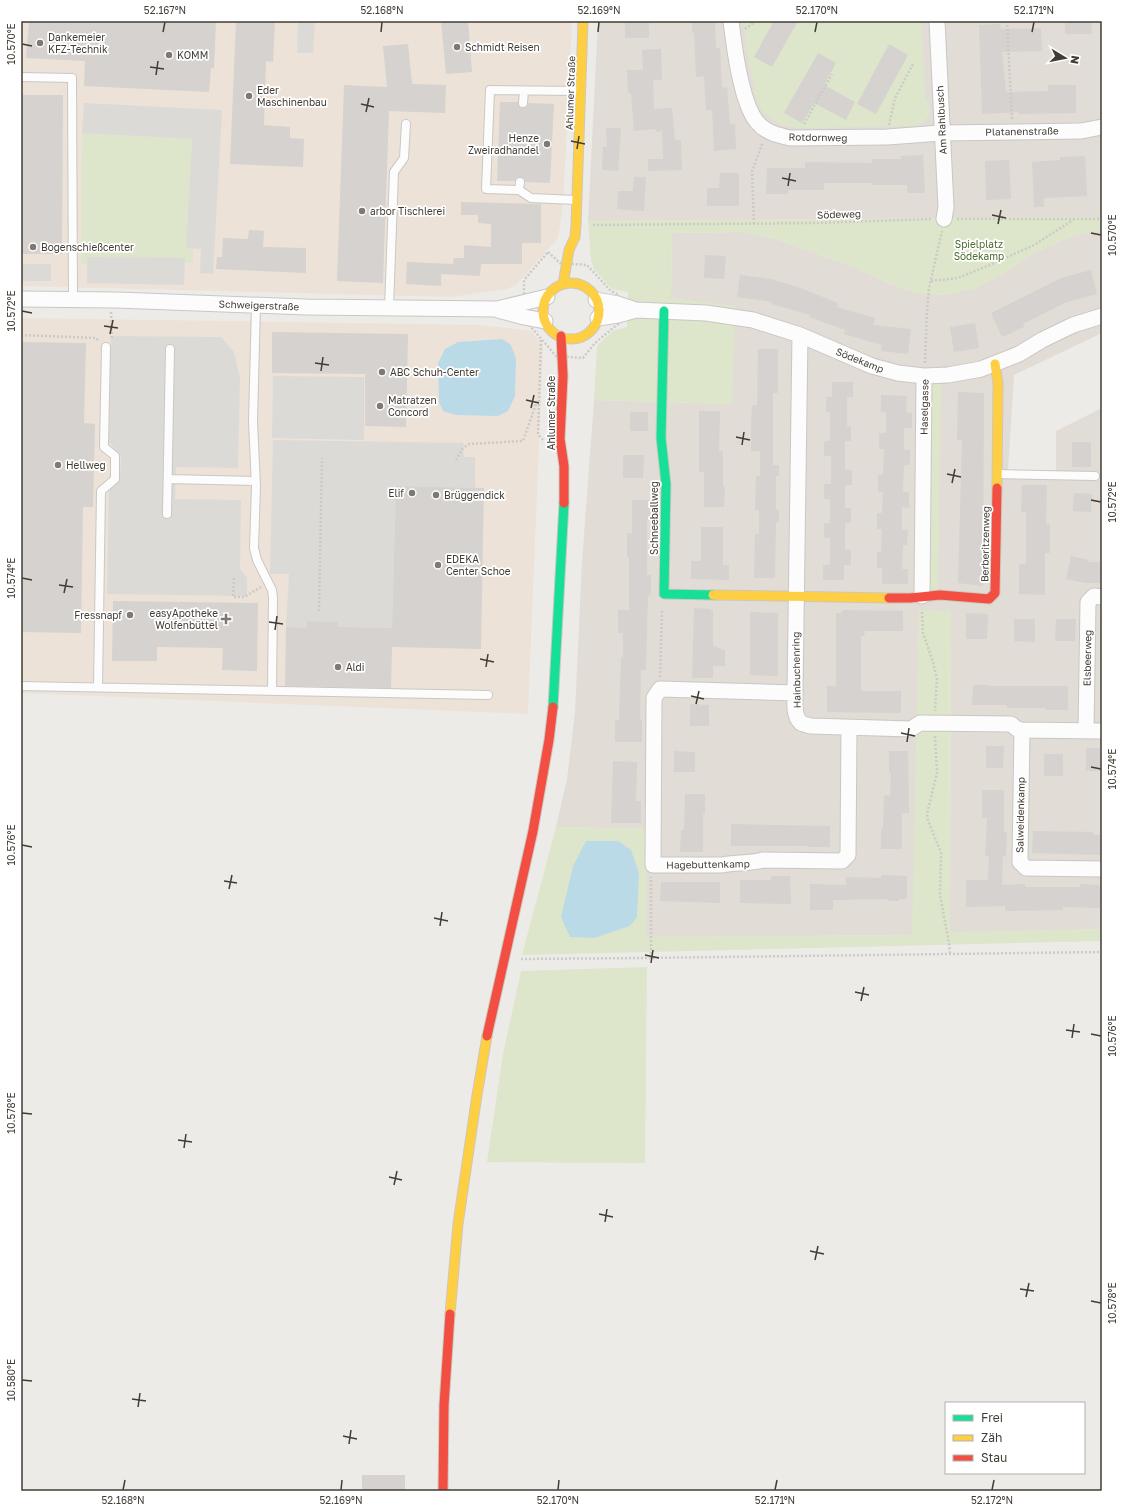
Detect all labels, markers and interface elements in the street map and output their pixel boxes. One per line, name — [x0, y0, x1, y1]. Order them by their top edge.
text: 52.167°N — [144, 4, 186, 16]
text: 52.168°N — [360, 4, 404, 16]
text: 52.169°N — [577, 4, 621, 16]
text: 52.170°N — [796, 4, 838, 16]
text: 52.171°N — [1014, 4, 1054, 16]
text: 10.570°E — [5, 23, 17, 65]
place label: Dankemeier KFZ-Technik — [48, 31, 108, 55]
marker: Dankemeier KFZ-Technik — [35, 38, 45, 48]
north arrow — [1045, 38, 1085, 78]
place label: Schmidt Reisen — [465, 41, 540, 53]
marker: Schmidt Reisen — [452, 42, 462, 52]
place label: KOMM — [177, 49, 208, 61]
marker: KOMM — [164, 50, 174, 60]
street label: Ahlumer Straße — [563, 55, 577, 130]
text: N — [1068, 55, 1082, 65]
place label: Eder Maschinenbau — [257, 84, 327, 108]
street label: Am Rahlbusch — [933, 85, 949, 155]
marker: Eder Maschinenbau — [244, 91, 254, 101]
street label: Platanenstraße — [985, 124, 1059, 138]
street label: Rotdornweg — [789, 130, 847, 144]
place label: Henze Zweiradhandel — [468, 132, 539, 156]
marker: Henze Zweiradhandel — [542, 139, 552, 149]
place label: arbor Tischlerei — [370, 205, 445, 217]
marker: arbor Tischlerei — [357, 206, 367, 216]
street label: Södeweg — [817, 207, 861, 221]
text: 10.570°E — [1106, 214, 1118, 256]
park label: Spielplatz Södekamp — [954, 238, 1004, 262]
place label: Bogenschießcenter — [41, 241, 134, 253]
marker: Bogenschießcenter — [28, 242, 38, 252]
text: 10.572°E — [5, 291, 17, 331]
street label: Schweigerstraße — [219, 298, 300, 312]
street label: Södekamp — [834, 345, 886, 375]
place label: ABC Schuh-Center — [390, 366, 479, 378]
marker: ABC Schuh-Center — [377, 367, 387, 377]
street label: Ahlumer Straße — [545, 376, 557, 450]
street label: Haselgasse — [918, 379, 930, 435]
place label: Matratzen Concord — [388, 394, 437, 418]
marker: Matratzen Concord — [375, 401, 385, 411]
place label: Hellweg — [66, 459, 106, 471]
marker: Hellweg — [53, 460, 63, 470]
street label: Schneeballweg — [648, 481, 660, 555]
text: 10.572°E — [1106, 482, 1118, 522]
place label: Elif — [388, 487, 404, 499]
marker: Elif — [407, 488, 417, 498]
place label: Brüggendick — [444, 489, 505, 501]
marker: Brüggendick — [431, 490, 441, 500]
street label: Berberitzenweg — [978, 506, 992, 582]
place label: EDEKA Center Schoe — [446, 553, 511, 577]
text: 10.574°E — [5, 558, 17, 598]
marker: EDEKA Center Schoe — [433, 560, 443, 570]
place label: easyApotheke Wolfenbüttel — [150, 607, 218, 631]
place label: Fressnapf — [74, 609, 122, 621]
marker: Fressnapf — [125, 610, 135, 620]
marker: easyApotheke Wolfenbüttel — [221, 614, 231, 624]
street label: Elsbeerweg — [1081, 630, 1093, 686]
street label: Hainbuchenring — [789, 632, 803, 708]
place label: Aldi — [346, 661, 364, 673]
marker: Aldi — [333, 662, 343, 672]
text: 10.574°E — [1106, 749, 1118, 789]
street label: Salweidenkamp — [1013, 777, 1027, 853]
text: 10.576°E — [5, 824, 17, 866]
street label: Hagebuttenkamp — [666, 857, 750, 871]
text: 10.576°E — [1106, 1015, 1118, 1057]
text: 10.578°E — [5, 1092, 17, 1134]
text: 10.578°E — [1106, 1282, 1118, 1324]
text: 10.580°E — [5, 1359, 17, 1401]
legend — [945, 1402, 1085, 1474]
text: Frei — [981, 1410, 1003, 1425]
text: Zäh — [981, 1430, 1002, 1445]
text: Stau — [981, 1450, 1007, 1465]
text: 52.168°N — [101, 1494, 145, 1506]
text: 52.169°N — [319, 1494, 363, 1506]
text: 52.170°N — [537, 1494, 579, 1506]
text: 52.171°N — [755, 1494, 795, 1506]
text: 52.172°N — [971, 1494, 1013, 1506]

